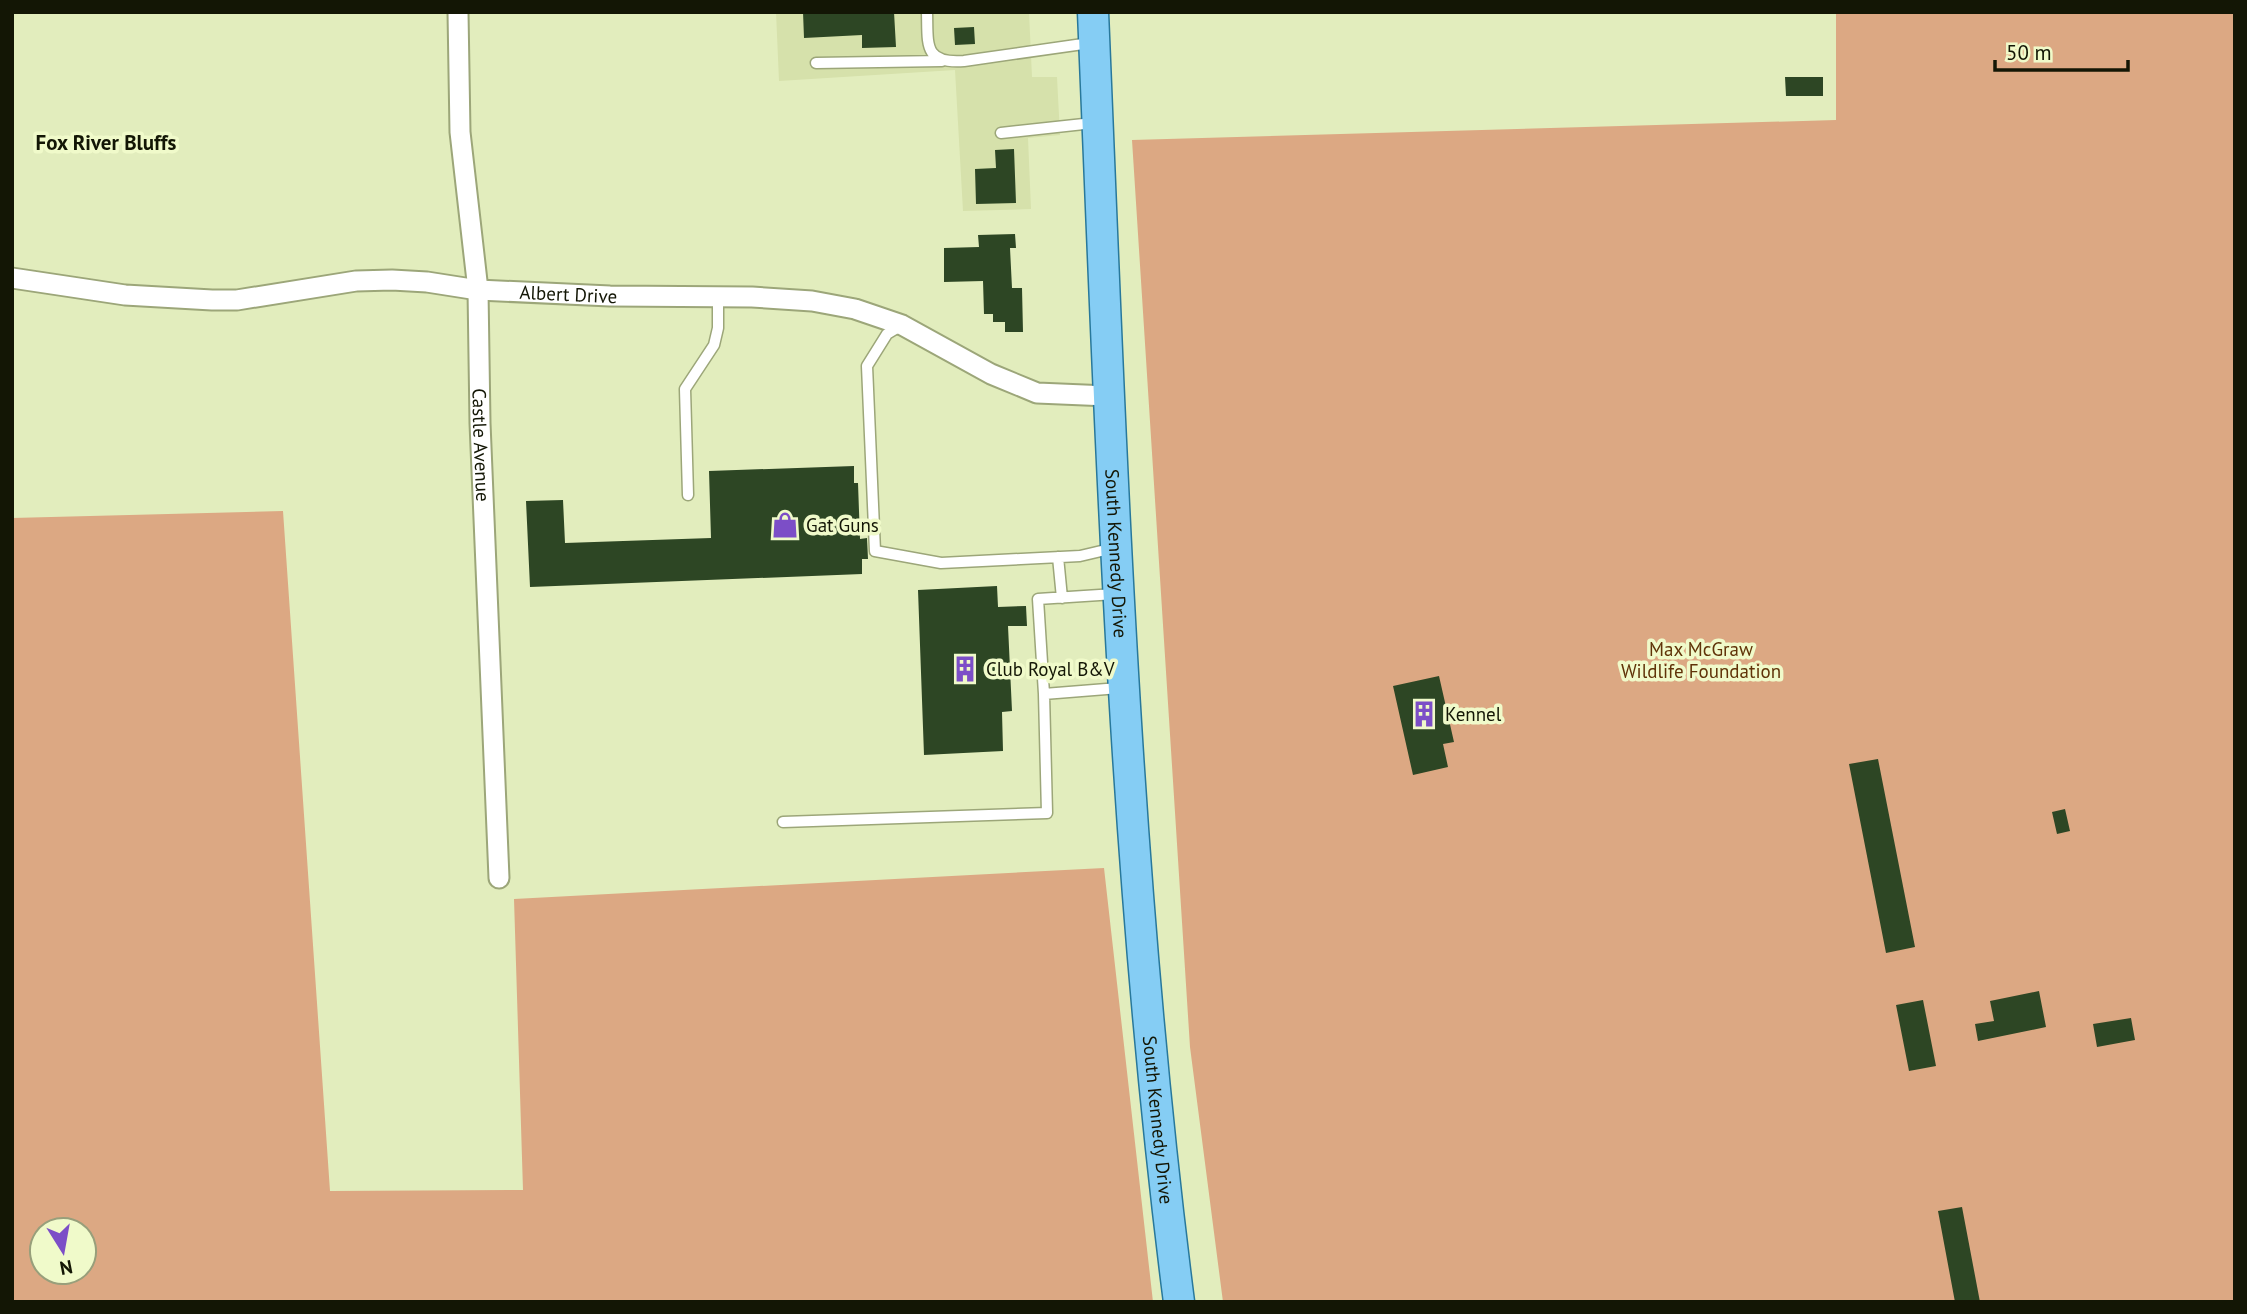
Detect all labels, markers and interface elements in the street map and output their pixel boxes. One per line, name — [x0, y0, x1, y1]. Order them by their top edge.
scale bar — [1995, 28, 2128, 72]
text: 50 m — [2006, 39, 2052, 66]
district label: Fox River Bluffs — [36, 129, 177, 156]
street label: Albert Drive — [519, 280, 617, 308]
street label: Castle Avenue — [467, 388, 495, 502]
street label: South Kennedy Drive — [1100, 468, 1133, 639]
shop icon: Gat Guns — [770, 510, 800, 540]
place label: Gat Guns — [806, 513, 879, 537]
park label: Max McGraw Wildlife Foundation — [1621, 637, 1781, 683]
building icon: Club Royal B&V — [950, 654, 980, 684]
place label: Club Royal B&V — [986, 657, 1115, 681]
building icon: Kennel — [1409, 699, 1439, 729]
place label: Kennel — [1445, 702, 1502, 726]
street label: South Kennedy Drive — [1138, 1035, 1179, 1205]
north arrow — [28, 1216, 98, 1286]
text: N — [58, 1255, 75, 1281]

